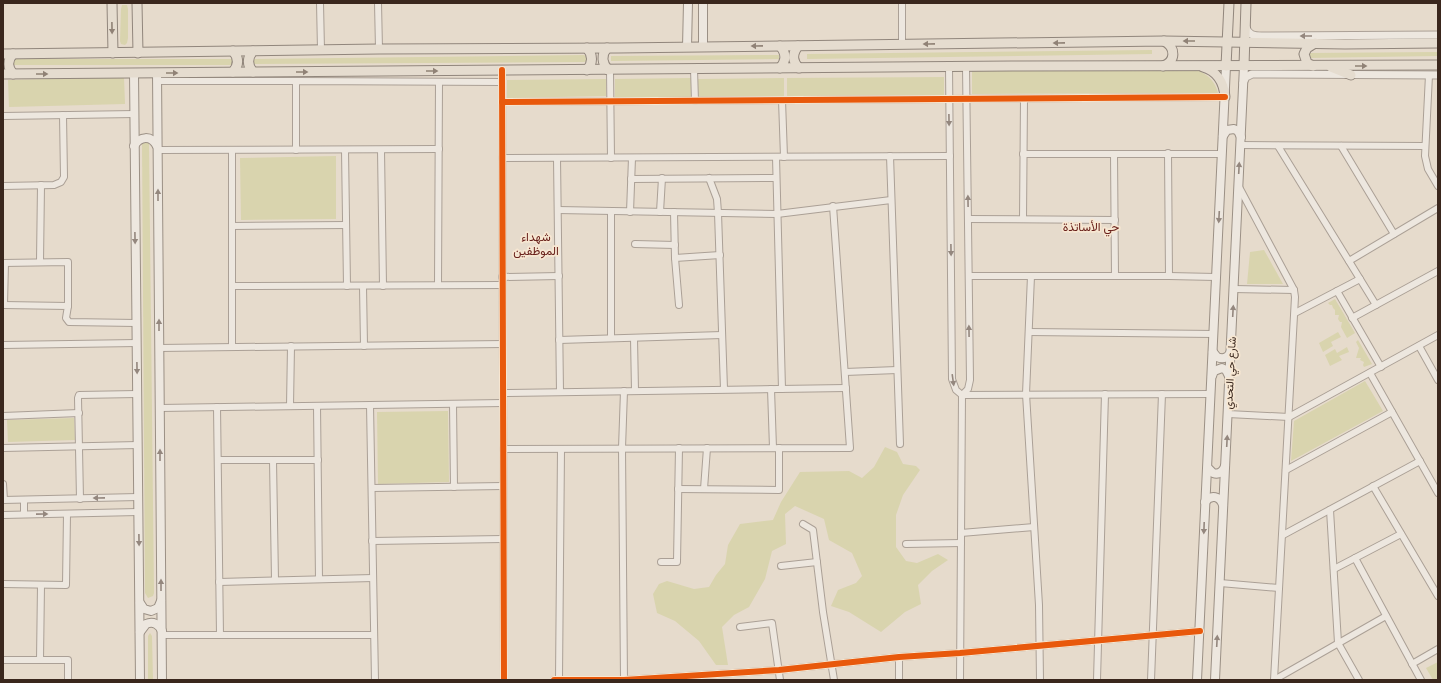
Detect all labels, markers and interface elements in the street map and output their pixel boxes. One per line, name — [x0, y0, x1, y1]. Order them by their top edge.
one-way arrow — [109, 22, 116, 34]
one-way arrow — [1299, 33, 1312, 39]
one-way arrow — [1182, 38, 1195, 44]
one-way arrow — [1052, 40, 1065, 46]
one-way arrow — [922, 41, 935, 47]
one-way arrow — [750, 43, 763, 49]
one-way arrow — [1355, 62, 1367, 69]
one-way arrow — [426, 68, 439, 74]
one-way arrow — [296, 69, 309, 75]
one-way arrow — [166, 70, 179, 76]
one-way arrow — [36, 71, 49, 77]
one-way arrow — [946, 114, 952, 127]
one-way arrow — [1236, 162, 1243, 174]
one-way arrow — [155, 188, 161, 201]
one-way arrow — [965, 194, 971, 207]
one-way arrow — [1216, 211, 1223, 223]
district label: حي الأساتذة — [1063, 219, 1119, 237]
district label: شهداء الموظفين — [513, 229, 559, 259]
one-way arrow — [132, 232, 139, 244]
one-way arrow — [948, 244, 954, 257]
one-way arrow — [1229, 305, 1236, 317]
one-way arrow — [156, 318, 162, 331]
one-way arrow — [966, 325, 973, 337]
street label: شارع حي التحدي — [1221, 336, 1242, 410]
one-way arrow — [134, 362, 140, 375]
one-way arrow — [950, 374, 956, 386]
one-way arrow — [1223, 435, 1230, 447]
one-way arrow — [157, 448, 163, 461]
one-way arrow — [92, 495, 105, 501]
one-way arrow — [36, 511, 49, 517]
one-way arrow — [1201, 522, 1207, 535]
one-way arrow — [136, 534, 142, 547]
one-way arrow — [158, 578, 164, 591]
one-way arrow — [1214, 634, 1220, 647]

